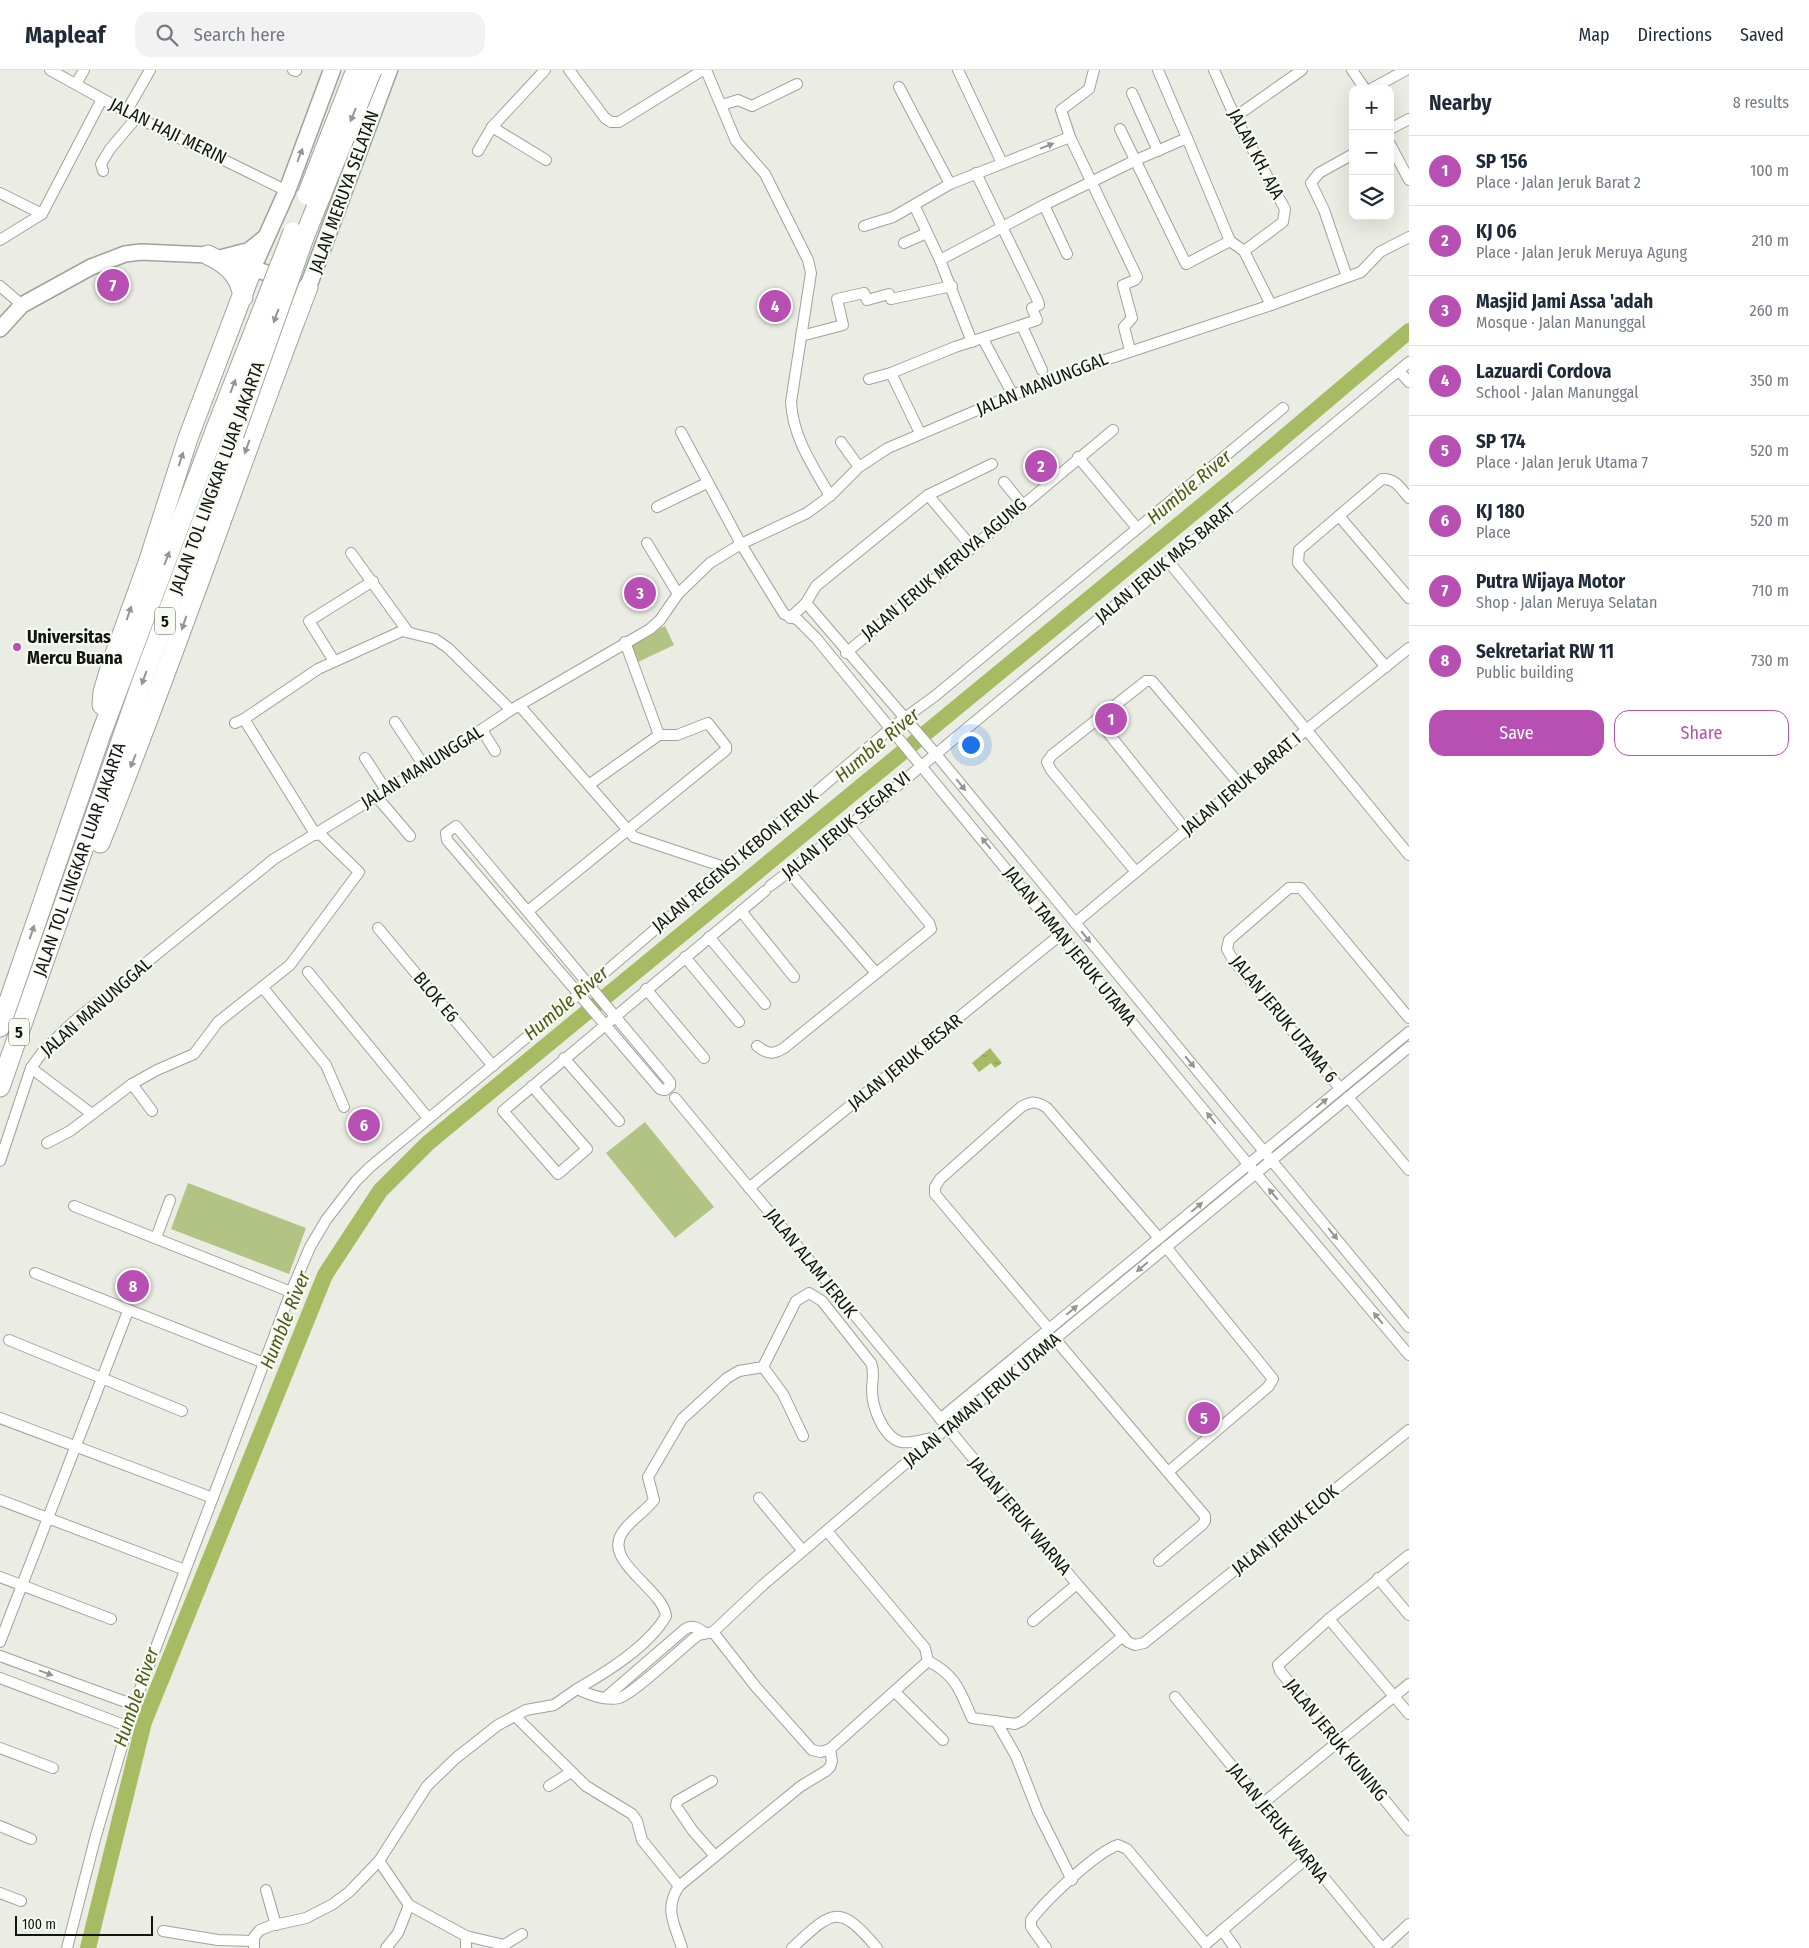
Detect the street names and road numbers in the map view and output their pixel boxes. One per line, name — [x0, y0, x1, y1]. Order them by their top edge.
street label: JALAN HAJI MERIN — [106, 93, 230, 169]
street label: JALAN KH. AJA — [1223, 105, 1289, 203]
street label: JALAN MERUYA SELATAN — [304, 107, 384, 277]
street label: JALAN MANUNGGAL — [973, 348, 1111, 420]
street label: JALAN TOL LINGKAR LUAR JAKARTA — [165, 358, 270, 598]
street label: JALAN JERUK MERUYA AGUNG — [857, 493, 1031, 645]
street label: JALAN JERUK MAS BARAT — [1091, 498, 1240, 628]
road number: 5 — [155, 608, 175, 634]
street label: JALAN MANUNGGAL — [357, 721, 487, 813]
street label: JALAN JERUK BARAT I — [1177, 728, 1305, 840]
street label: JALAN TOL LINGKAR LUAR JAKARTA — [28, 739, 131, 980]
street label: JALAN JERUK SEGAR VI — [777, 766, 915, 884]
street label: JALAN REGENSI KEBON JERUK — [647, 785, 823, 937]
street label: JALAN TAMAN JERUK UTAMA — [999, 862, 1141, 1030]
street label: JALAN JERUK UTAMA 6 — [1226, 951, 1342, 1087]
street label: JALAN MANUNGGAL — [36, 953, 156, 1061]
street label: BLOK E6 — [409, 967, 463, 1027]
street label: JALAN JERUK BESAR — [843, 1009, 967, 1115]
road number: 5 — [9, 1019, 29, 1046]
street label: JALAN ALAM JERUK — [760, 1204, 862, 1322]
street label: JALAN TAMAN JERUK UTAMA — [899, 1327, 1065, 1472]
street label: JALAN JERUK WARNA — [964, 1452, 1076, 1580]
street label: JALAN JERUK ELOK — [1227, 1480, 1343, 1580]
street label: JALAN JERUK KUNING — [1280, 1674, 1392, 1806]
street label: JALAN JERUK WARNA — [1223, 1759, 1333, 1888]

